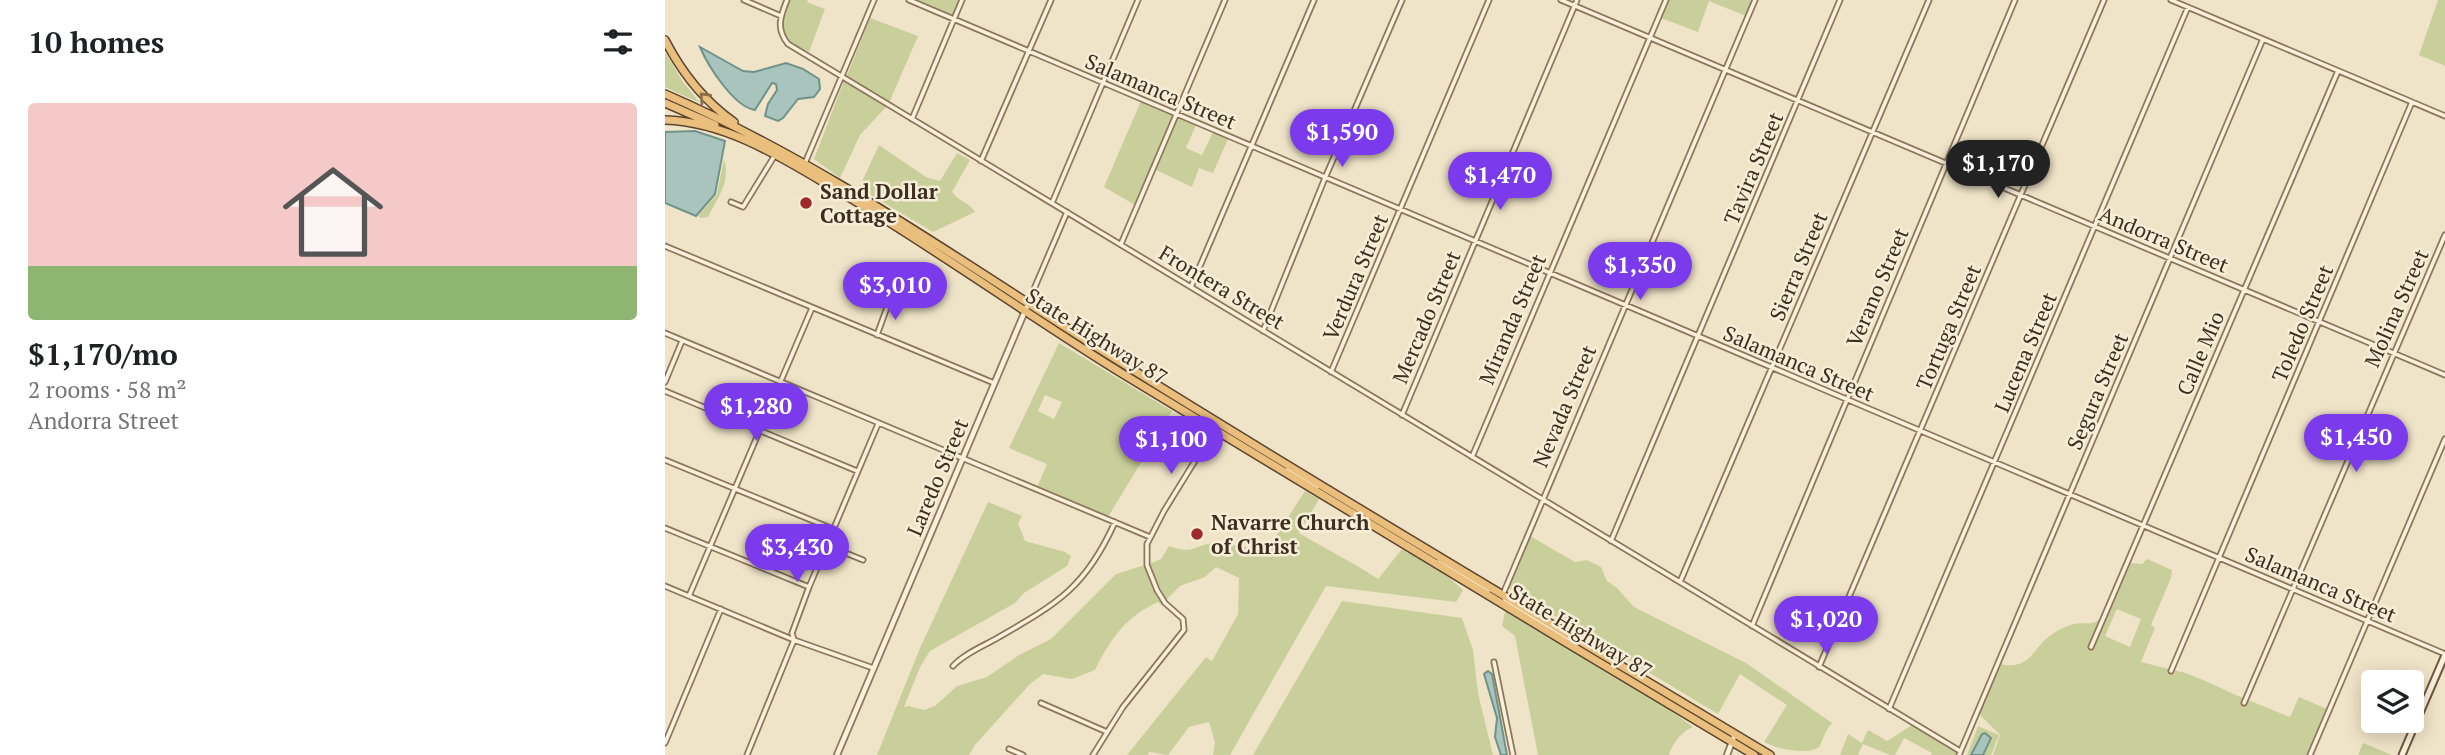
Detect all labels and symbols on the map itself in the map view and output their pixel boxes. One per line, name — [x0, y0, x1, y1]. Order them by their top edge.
street label: Salamanca Street — [1081, 47, 1241, 136]
one-way arrow — [700, 92, 713, 105]
street label: Tavira Street — [1717, 107, 1789, 229]
pin: $1,590 — [1285, 110, 1399, 169]
pin: $1,170 — [1941, 140, 2055, 200]
pin: $1,470 — [1443, 152, 1557, 212]
place label: Sand Dollar Cottage — [820, 177, 938, 229]
marker: Sand Dollar Cottage — [798, 195, 814, 211]
street label: Andorra Street — [2095, 199, 2233, 279]
street label: Sierra Street — [1762, 207, 1834, 325]
street label: Verdura Street — [1316, 209, 1394, 344]
street label: Verano Street — [1839, 223, 1915, 351]
street label: Frontera Street — [1154, 239, 1290, 336]
pin: $1,350 — [1583, 243, 1697, 302]
street label: Molina Street — [2357, 244, 2435, 372]
street label: Mercado Street — [1385, 246, 1467, 388]
street label: Miranda Street — [1472, 249, 1552, 388]
street label: Tortuga Street — [1909, 260, 1987, 394]
street label: Toledo Street — [2265, 260, 2339, 386]
pin: $3,010 — [838, 262, 952, 322]
street label: State Highway 87 — [1021, 281, 1173, 391]
street label: Lucena Street — [1987, 288, 2063, 416]
street label: Calle Mio — [2170, 307, 2230, 399]
street label: Salamanca Street — [1719, 319, 1879, 408]
street label: Segura Street — [2060, 328, 2134, 454]
street label: Nevada Street — [1526, 340, 1602, 471]
pin: $1,280 — [699, 384, 813, 443]
street label: Laredo Street — [900, 414, 974, 540]
pin: $1,450 — [2299, 414, 2413, 474]
pin: $1,100 — [1114, 416, 1228, 476]
place label: Navarre Church of Christ — [1211, 508, 1370, 560]
pin: $3,430 — [740, 524, 854, 584]
marker: Navarre Church of Christ — [1189, 526, 1205, 542]
street label: Salamanca Street — [2241, 540, 2401, 629]
street label: State Highway 87 — [1504, 577, 1658, 685]
pin: $1,020 — [1769, 596, 1883, 656]

